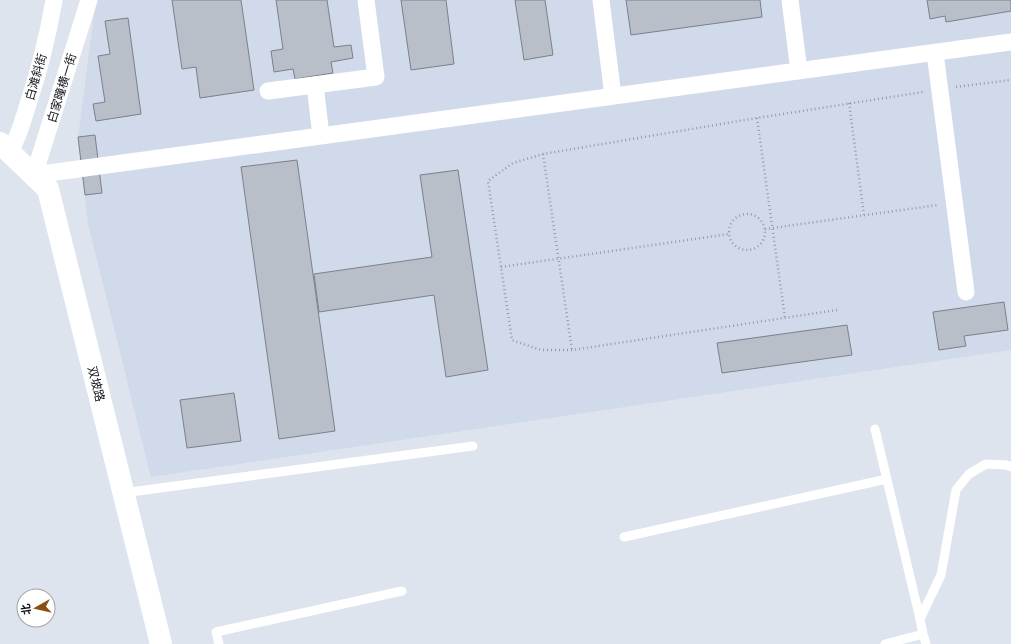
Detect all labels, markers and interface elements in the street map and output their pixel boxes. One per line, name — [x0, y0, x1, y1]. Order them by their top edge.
street label: 白滩斜街 — [23, 52, 49, 102]
street label: 白家疃横一街 — [45, 52, 79, 124]
street label: 双坡路 — [85, 365, 107, 403]
north arrow — [16, 588, 56, 628]
text: 北 — [19, 603, 34, 616]

